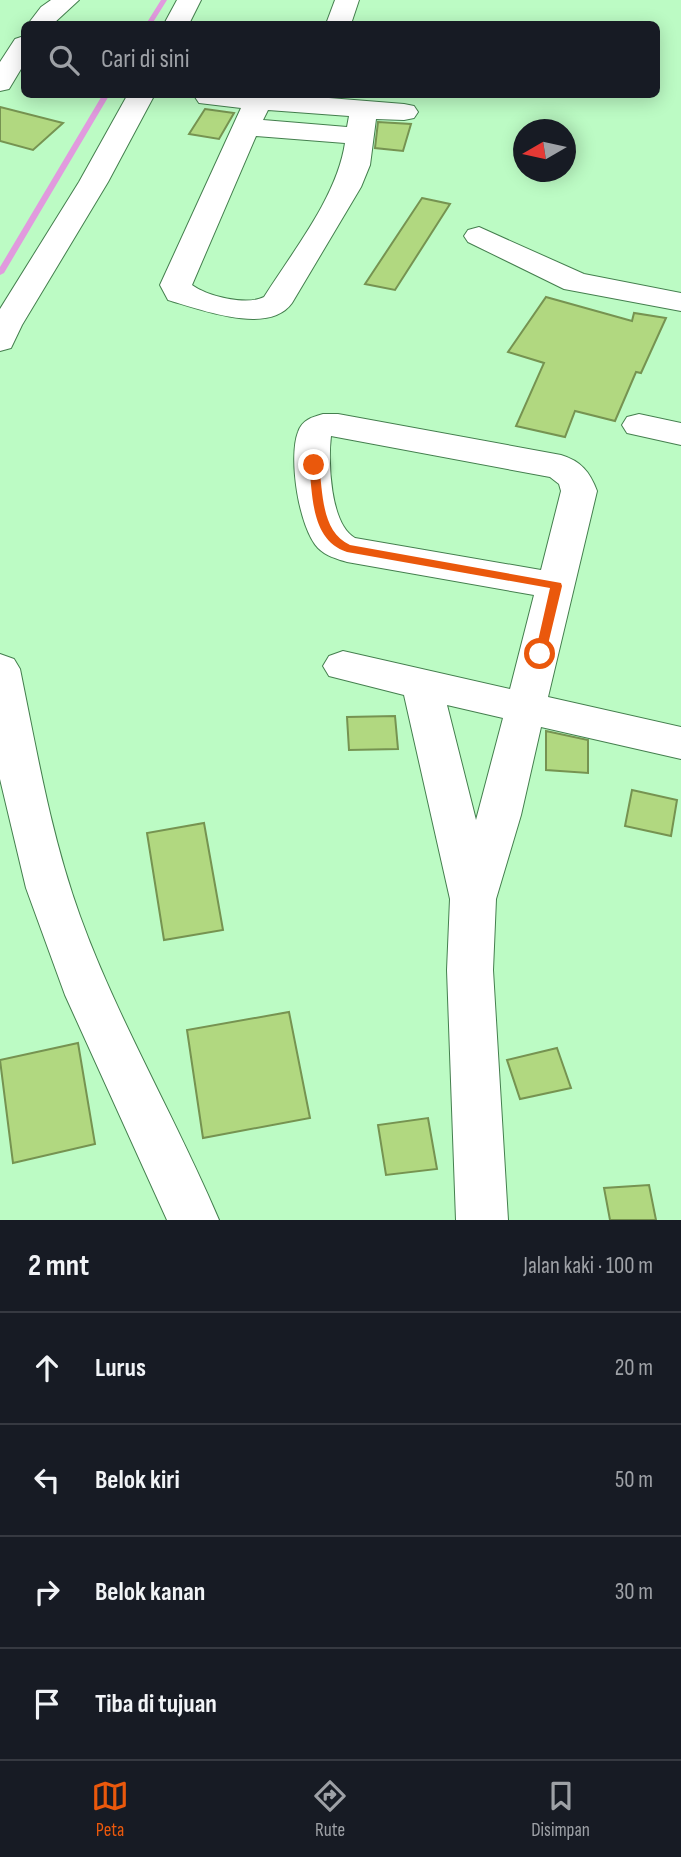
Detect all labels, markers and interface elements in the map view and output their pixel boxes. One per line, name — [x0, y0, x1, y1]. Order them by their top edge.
search box — [21, 21, 660, 98]
icon: search — [45, 41, 83, 79]
text: Cari di sini — [101, 44, 190, 75]
north arrow — [513, 119, 576, 182]
route end — [298, 449, 329, 480]
route start — [524, 638, 555, 669]
text: 2 mnt — [28, 1248, 89, 1284]
text: Jalan kaki · 100 m — [523, 1252, 653, 1280]
icon: ahead — [28, 1349, 66, 1387]
text: Lurus — [95, 1353, 146, 1384]
text: 20 m — [615, 1354, 653, 1382]
icon: left — [28, 1461, 66, 1499]
text: Belok kiri — [95, 1465, 180, 1496]
text: 50 m — [615, 1466, 653, 1494]
icon: right — [28, 1573, 66, 1611]
text: Belok kanan — [95, 1577, 205, 1608]
text: 30 m — [615, 1578, 653, 1606]
icon: arrive — [28, 1685, 66, 1723]
text: Tiba di tujuan — [95, 1689, 217, 1720]
tab: Peta — [91, 1777, 129, 1842]
tab: Rute — [311, 1777, 349, 1842]
tab: Disimpan — [531, 1777, 590, 1842]

